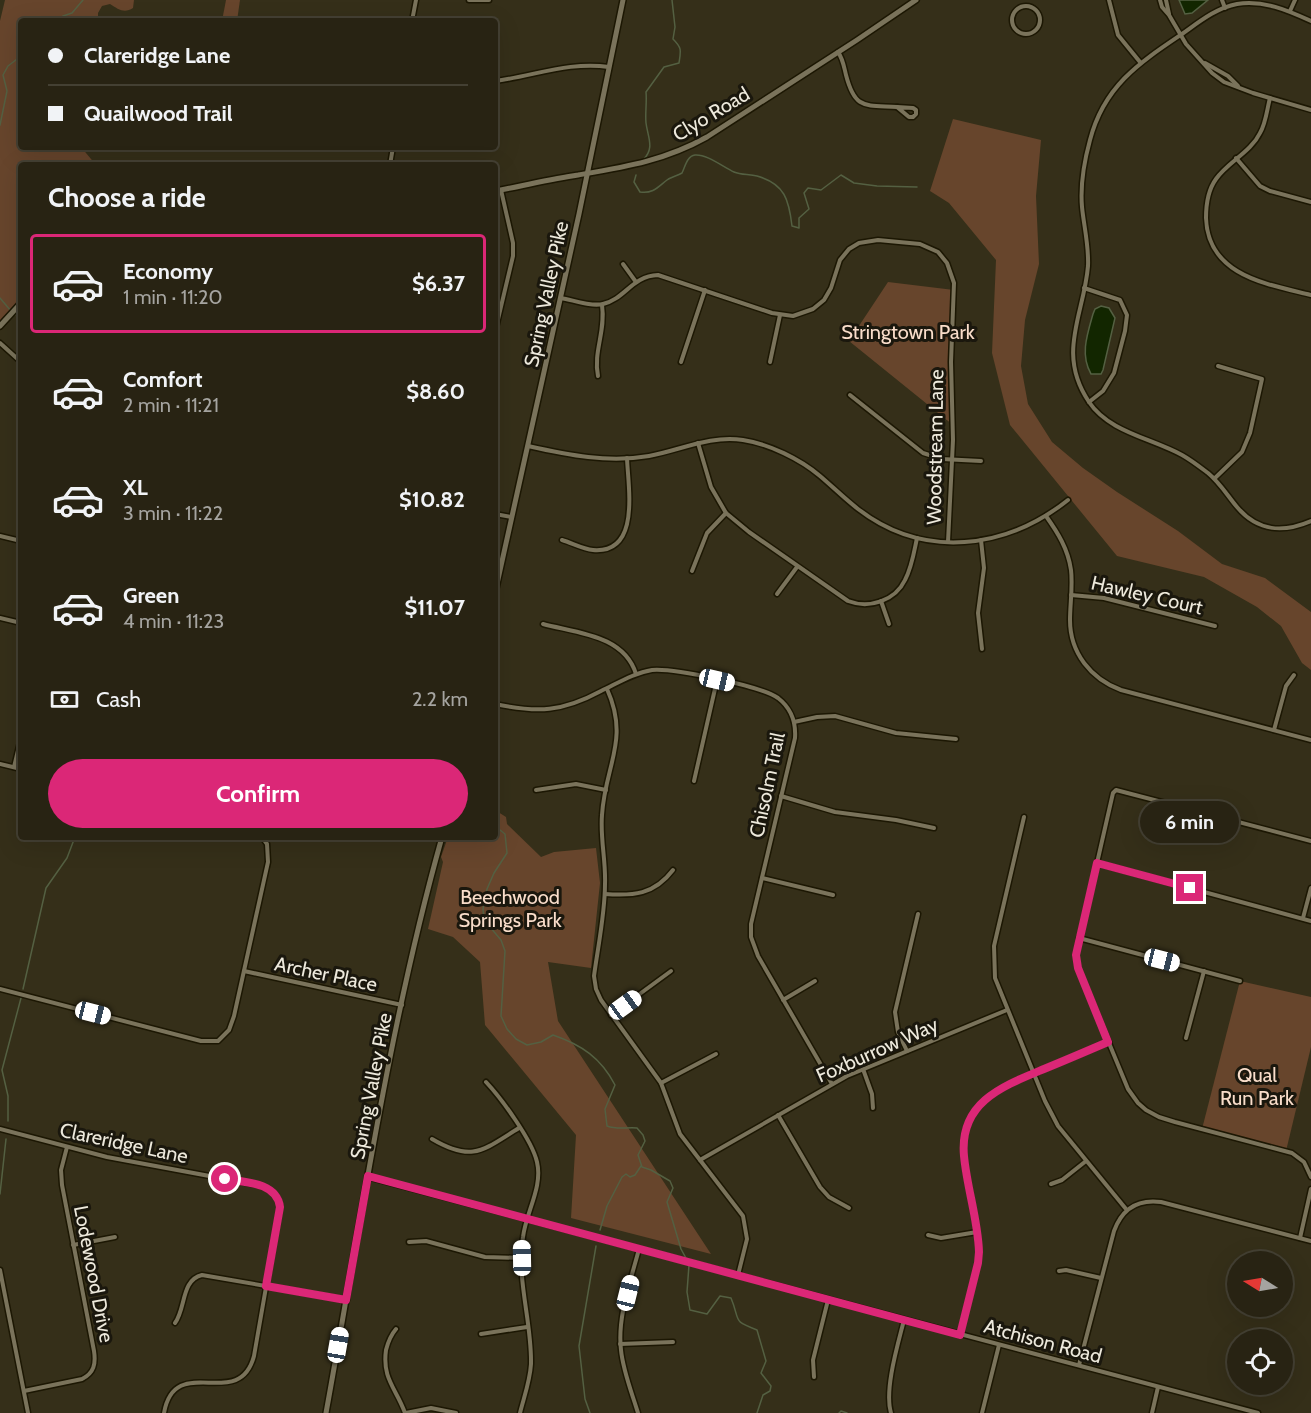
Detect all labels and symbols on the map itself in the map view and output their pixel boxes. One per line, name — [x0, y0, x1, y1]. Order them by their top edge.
street label: Clyo Road — [668, 82, 754, 146]
street label: Spring Valley Pike — [519, 219, 573, 369]
park label: Stringtown Park — [841, 320, 975, 344]
street label: Woodstream Lane — [922, 369, 948, 525]
street label: Hawley Court — [1089, 571, 1205, 620]
car — [697, 667, 737, 693]
street label: Chisolm Trail — [744, 730, 790, 840]
callout: 6 min — [1140, 801, 1240, 843]
route end — [1176, 874, 1203, 901]
park label: Beechwood Springs Park — [458, 885, 562, 932]
car — [1142, 947, 1182, 973]
street label: Archer Place — [273, 951, 379, 997]
car — [605, 987, 645, 1023]
car — [73, 1000, 113, 1026]
street label: Spring Valley Pike — [345, 1011, 397, 1161]
street label: Foxburrow Way — [812, 1012, 942, 1088]
park label: Qual Run Park — [1220, 1063, 1294, 1110]
street label: Clareridge Lane — [58, 1118, 190, 1168]
route start — [211, 1165, 238, 1192]
street label: Lodewood Drive — [69, 1203, 119, 1345]
car — [513, 1240, 531, 1276]
north arrow — [1227, 1251, 1293, 1317]
car — [615, 1273, 641, 1313]
street label: Atchison Road — [981, 1314, 1105, 1368]
car — [326, 1326, 350, 1364]

